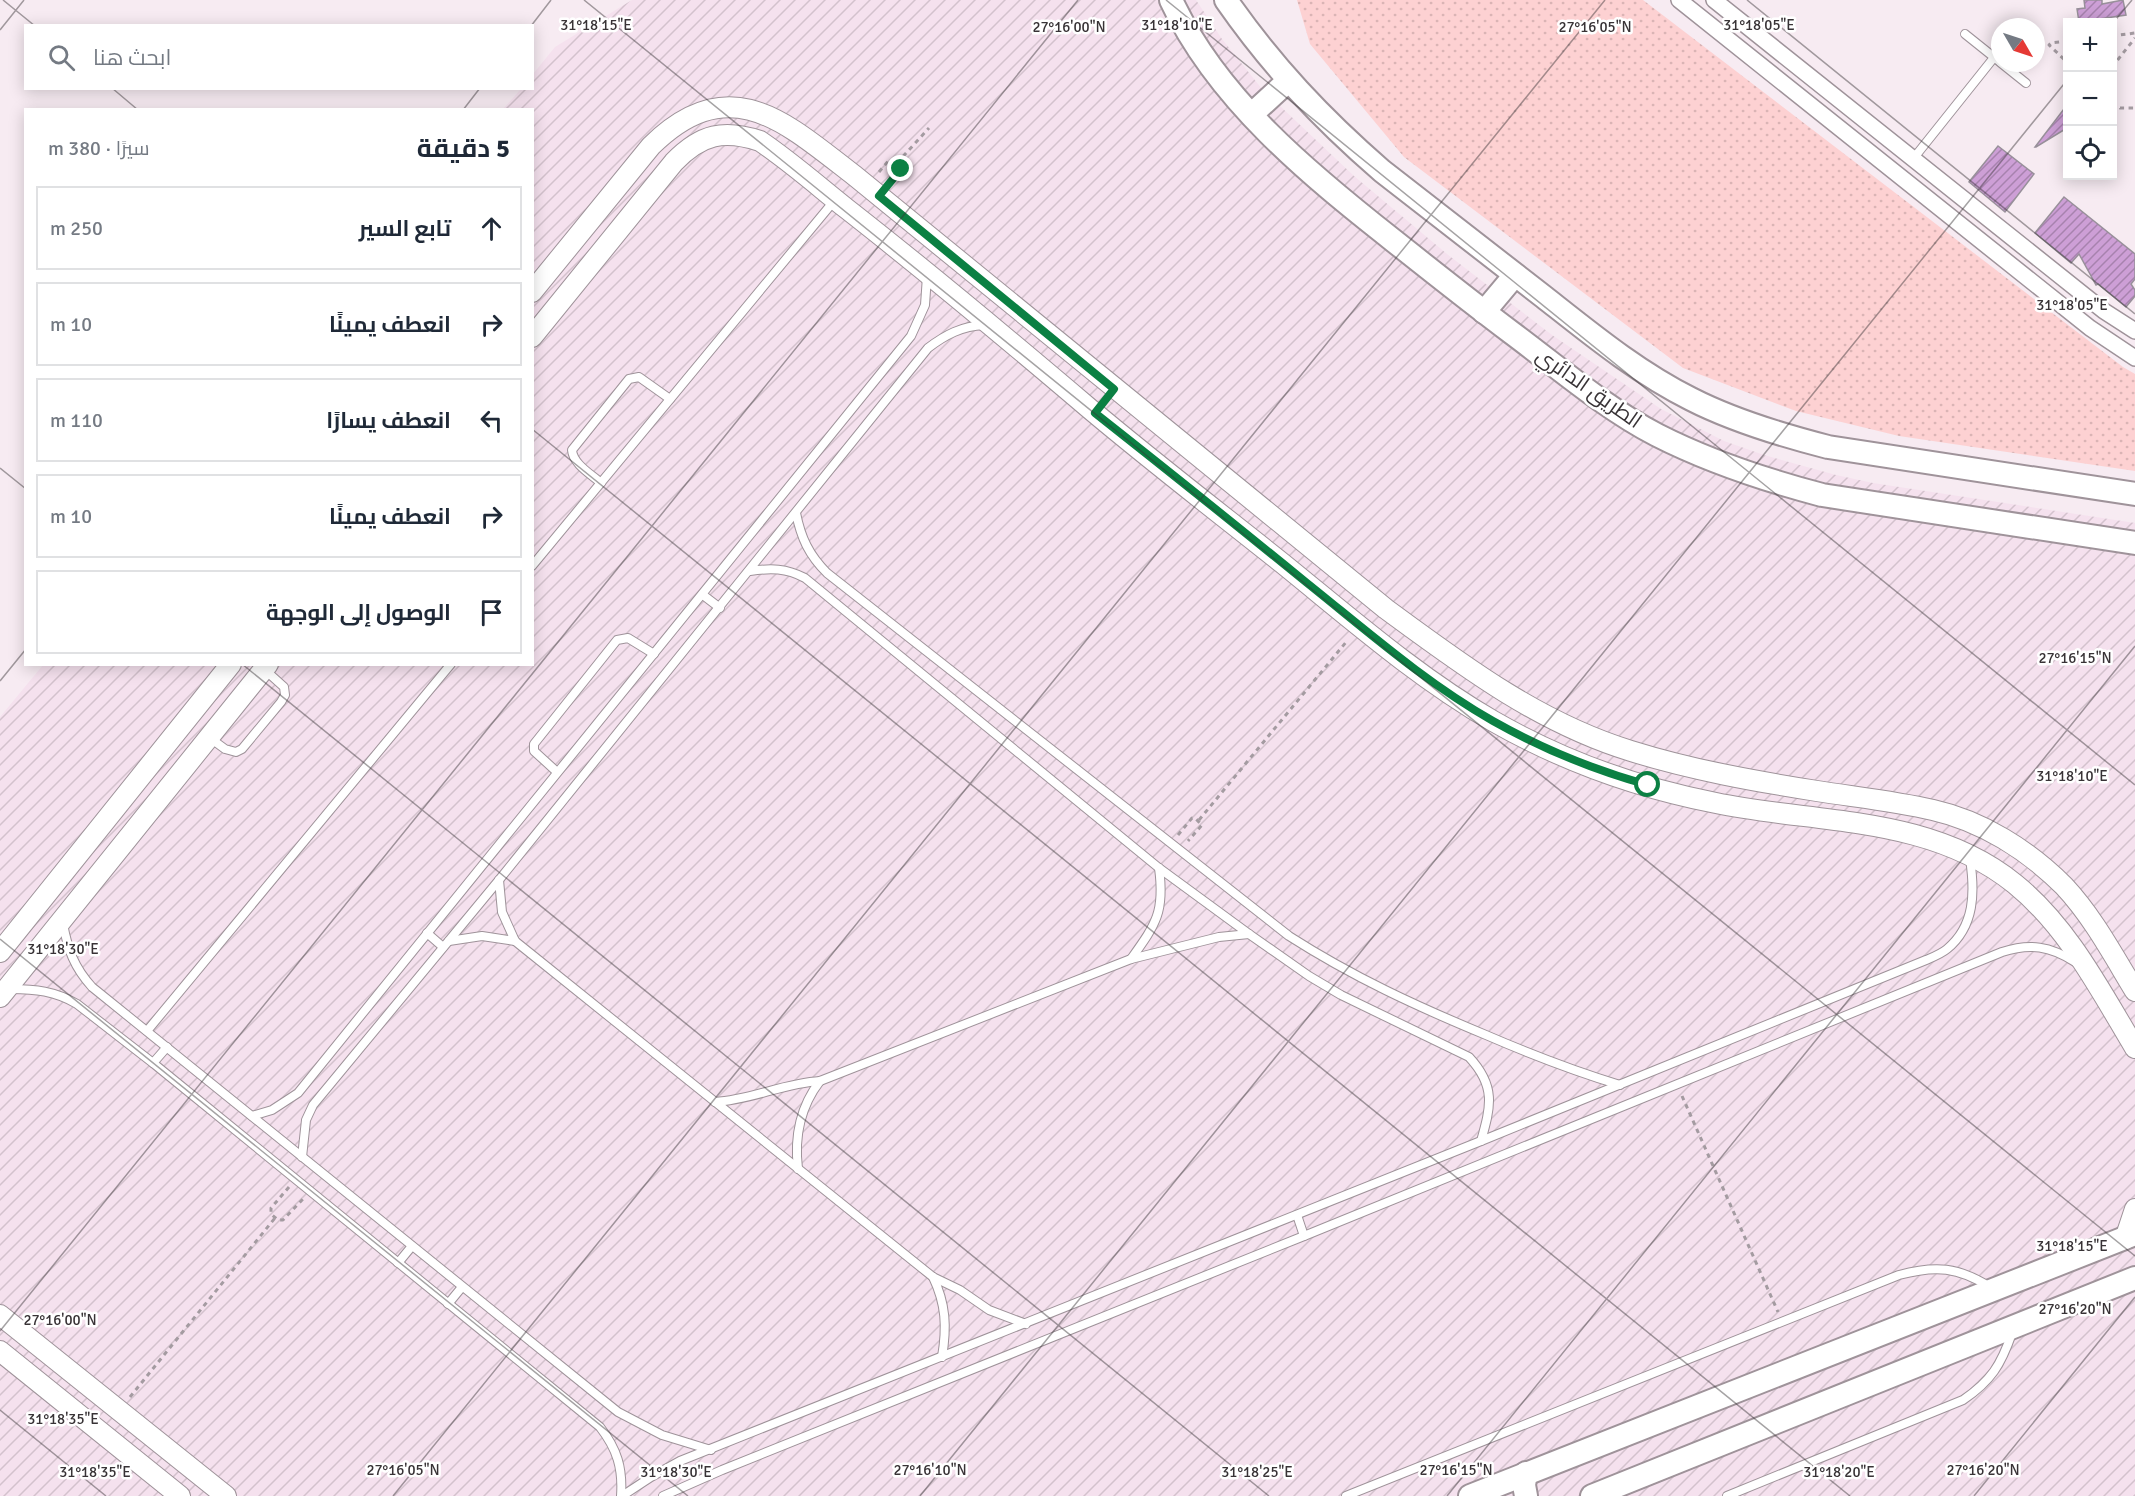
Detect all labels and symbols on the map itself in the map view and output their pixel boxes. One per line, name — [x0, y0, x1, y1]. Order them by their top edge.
text: 31°18'15"E — [560, 16, 632, 34]
text: 31°18'10"E — [1141, 16, 1213, 34]
text: 31°18'05"E — [1723, 16, 1795, 34]
text: 27°16'00"N — [1032, 18, 1106, 36]
text: 27°16'05"N — [1558, 18, 1632, 36]
north arrow — [1991, 18, 2045, 72]
route end — [887, 155, 913, 181]
text: 31°18'05"E — [2036, 296, 2108, 314]
street label: الطريق الدائري — [1529, 342, 1647, 436]
text: 27°16'15"N — [2038, 649, 2112, 667]
text: 31°18'10"E — [2036, 767, 2108, 785]
route start — [1634, 771, 1660, 797]
text: 31°18'30"E — [27, 940, 99, 958]
text: 31°18'15"E — [2036, 1237, 2108, 1255]
text: 27°16'20"N — [2038, 1300, 2112, 1318]
text: 27°16'00"N — [23, 1311, 97, 1329]
text: 31°18'35"E — [27, 1410, 99, 1428]
text: 27°16'05"N — [366, 1461, 440, 1479]
text: 27°16'10"N — [893, 1461, 967, 1479]
text: 27°16'15"N — [1419, 1461, 1493, 1479]
text: 27°16'20"N — [1946, 1461, 2020, 1479]
text: 31°18'35"E — [59, 1463, 131, 1481]
text: 31°18'30"E — [640, 1463, 712, 1481]
text: 31°18'25"E — [1221, 1463, 1293, 1481]
text: 31°18'20"E — [1803, 1463, 1875, 1481]

